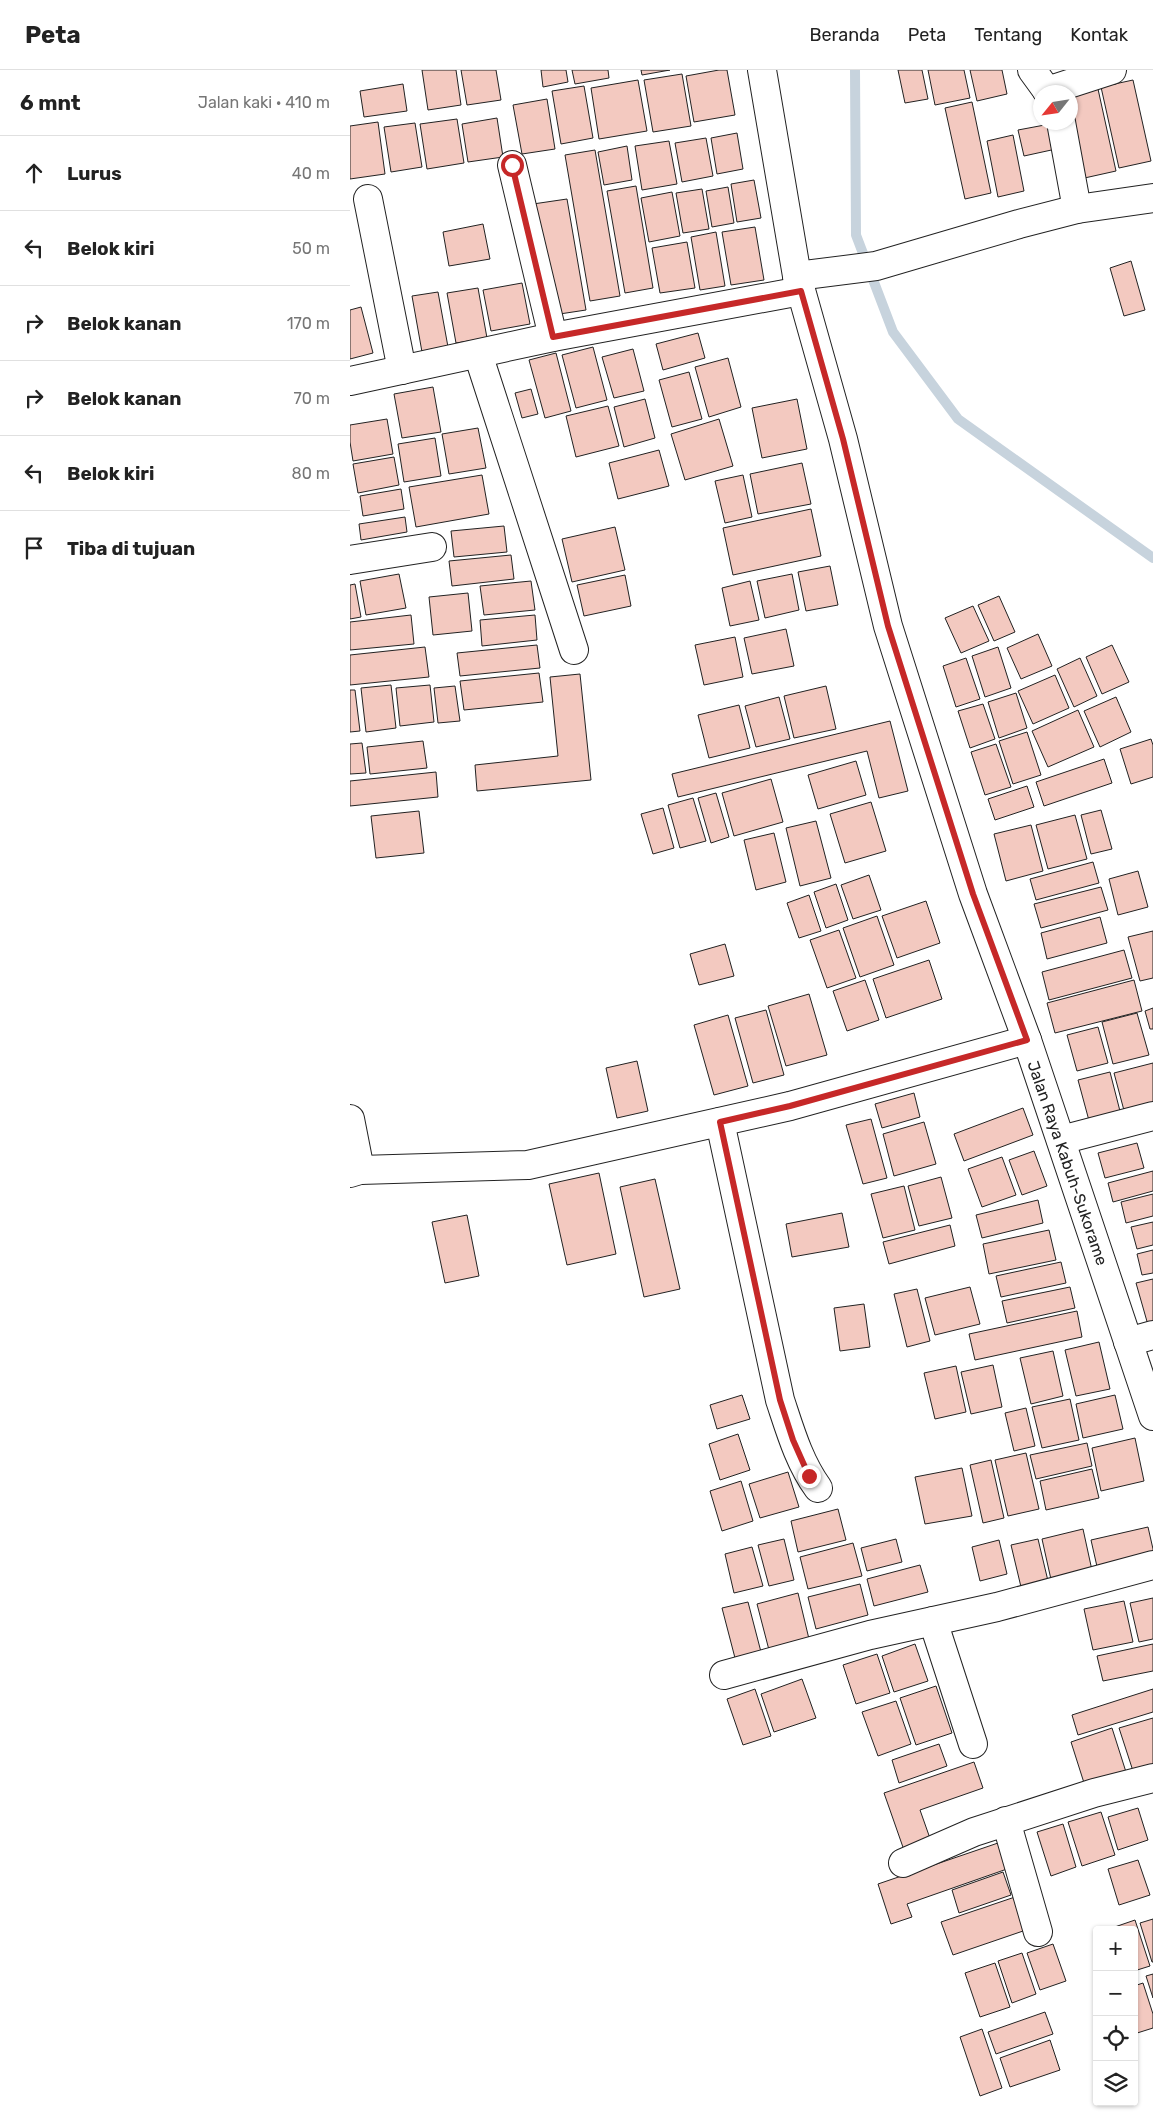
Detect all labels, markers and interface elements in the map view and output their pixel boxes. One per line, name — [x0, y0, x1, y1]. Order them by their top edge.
text: Peta — [25, 21, 81, 49]
text: Beranda — [809, 24, 880, 46]
text: Peta — [908, 24, 946, 46]
text: Tentang — [974, 24, 1042, 46]
text: Kontak — [1070, 24, 1128, 46]
north arrow — [1033, 85, 1078, 130]
text: 6 mnt — [20, 90, 81, 115]
text: Jalan kaki · 410 m — [198, 93, 330, 112]
route start — [501, 154, 524, 177]
icon: ahead — [20, 159, 48, 187]
text: Lurus — [67, 162, 122, 185]
text: 40 m — [292, 164, 330, 183]
icon: left — [20, 234, 48, 262]
text: Belok kiri — [67, 237, 154, 260]
text: 50 m — [292, 239, 330, 258]
icon: right — [20, 309, 48, 337]
text: Belok kanan — [67, 312, 182, 335]
text: 170 m — [287, 314, 330, 333]
icon: right — [20, 384, 48, 412]
text: Belok kanan — [67, 387, 182, 410]
text: 70 m — [293, 389, 330, 408]
icon: left — [20, 459, 48, 487]
text: Belok kiri — [67, 462, 154, 485]
text: 80 m — [292, 464, 330, 483]
icon: arrive — [20, 534, 48, 562]
text: Tiba di tujuan — [67, 537, 195, 560]
street label: Jalan Raya Kabuh-Sukorame — [1024, 1058, 1112, 1268]
route end — [798, 1465, 821, 1488]
map controls — [1093, 1926, 1138, 2106]
button: + — [1093, 1926, 1138, 1971]
button: − — [1093, 1971, 1138, 2016]
button: locate — [1093, 2016, 1138, 2061]
button: layers — [1093, 2061, 1138, 2106]

